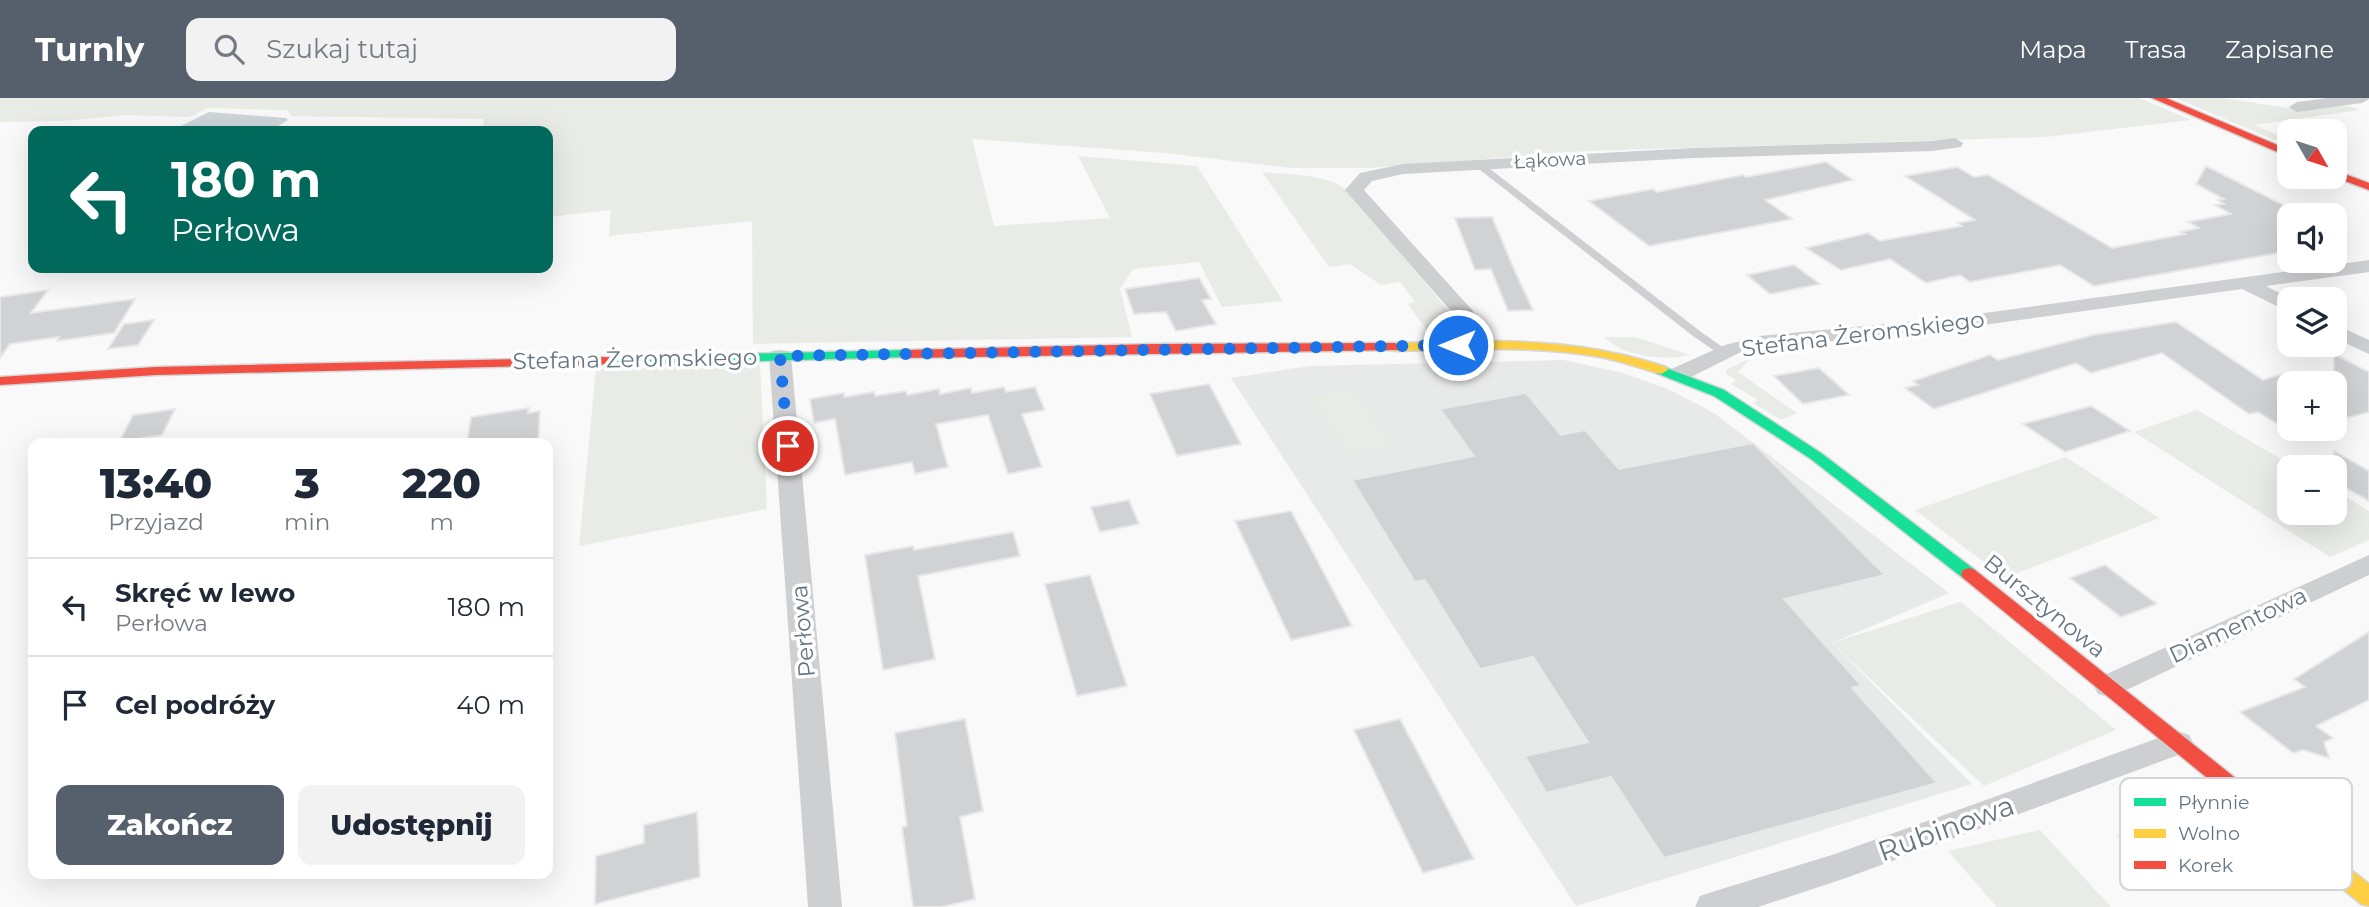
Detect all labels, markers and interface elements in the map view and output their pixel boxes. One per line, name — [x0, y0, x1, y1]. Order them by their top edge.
search box — [186, 18, 676, 81]
text: Turnly — [35, 29, 144, 69]
icon: search — [210, 30, 248, 68]
text: Szukaj tutaj — [266, 33, 418, 65]
text: Mapa — [2019, 35, 2087, 64]
text: Trasa — [2125, 35, 2187, 64]
text: Zapisane — [2225, 35, 2334, 64]
north arrow — [2277, 119, 2347, 189]
map controls — [2277, 119, 2347, 525]
street label: Łąkowa — [1513, 147, 1587, 173]
text: 180 m — [171, 150, 321, 209]
icon: left — [56, 154, 147, 245]
button: sound — [2277, 203, 2347, 273]
text: Perłowa — [171, 210, 300, 249]
button: layers — [2277, 287, 2347, 357]
street label: Stefana Żeromskiego — [1740, 305, 1986, 363]
position arrow — [1421, 308, 1495, 382]
street label: Stefana Żeromskiego — [512, 343, 758, 375]
button: + — [2277, 371, 2347, 441]
pin — [758, 416, 818, 476]
icon: arrive — [769, 427, 807, 465]
button: − — [2277, 455, 2347, 525]
text: 13:40 — [100, 457, 212, 509]
text: 3 — [294, 457, 320, 509]
text: 220 — [402, 457, 481, 509]
text: Przyjazd — [108, 508, 204, 536]
text: min — [284, 508, 330, 536]
text: m — [429, 508, 454, 536]
street label: Bursztynowa — [1978, 548, 2112, 664]
text: Skręć w lewo — [115, 577, 295, 609]
street label: Diamentowa — [2165, 581, 2311, 669]
street label: Perłowa — [785, 584, 821, 678]
icon: left — [56, 588, 94, 626]
text: 180 m — [447, 591, 525, 623]
text: Perłowa — [115, 609, 208, 637]
icon: arrive — [56, 686, 94, 724]
text: Cel podróży — [115, 689, 275, 721]
text: 40 m — [456, 689, 525, 721]
legend — [2120, 778, 2352, 890]
button: Zakończ — [56, 785, 284, 865]
button: Udostępnij — [298, 785, 525, 865]
street label: Rubinowa — [1873, 788, 2019, 868]
text: Płynnie — [2178, 791, 2249, 814]
text: Wolno — [2178, 822, 2240, 845]
text: Korek — [2178, 854, 2234, 877]

